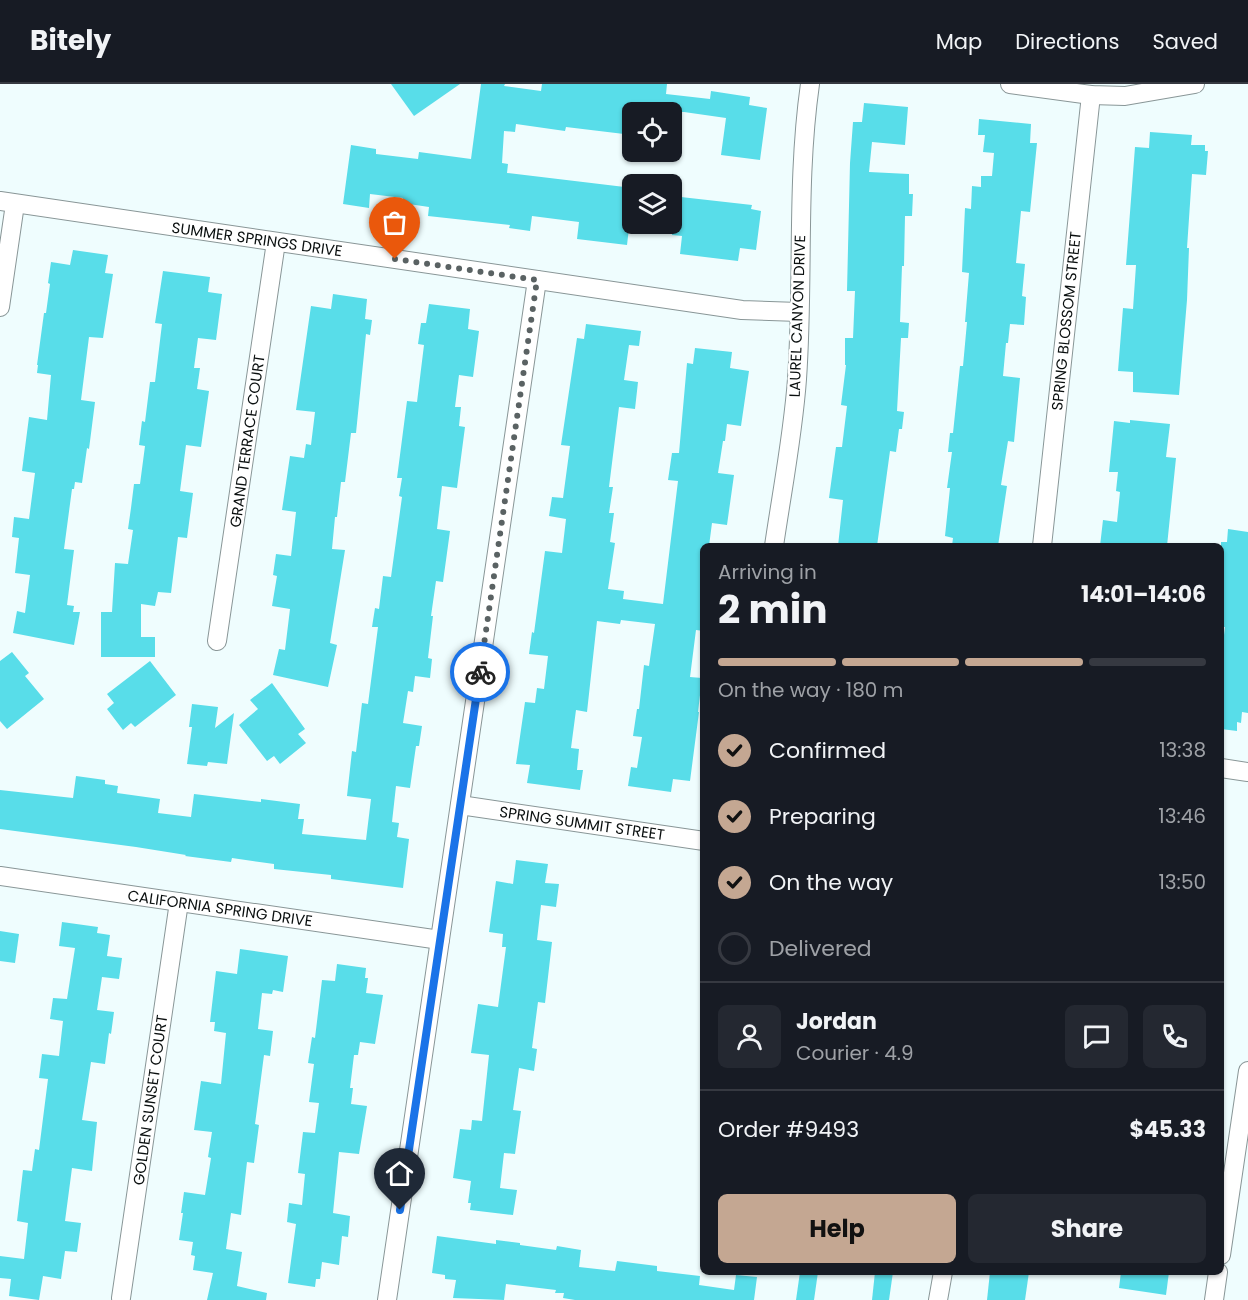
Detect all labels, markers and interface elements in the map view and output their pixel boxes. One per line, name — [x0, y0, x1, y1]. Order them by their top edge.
text: Bitely — [30, 21, 111, 60]
text: Map — [936, 27, 982, 56]
text: Directions — [1015, 27, 1119, 56]
text: Saved — [1152, 27, 1218, 56]
map controls — [622, 102, 682, 234]
button: locate — [622, 102, 682, 162]
button: layers — [622, 174, 682, 234]
pin — [369, 197, 420, 259]
icon: bag — [378, 206, 411, 239]
street label: SUMMER SPRINGS DRIVE — [170, 217, 344, 261]
street label: SPRING BLOSSOM STREET — [1046, 230, 1086, 412]
street label: LAUREL CANYON DRIVE — [784, 234, 810, 398]
street label: GRAND TERRACE COURT — [224, 353, 270, 529]
text: Arriving in — [718, 558, 817, 586]
text: 14:01–14:06 — [1081, 579, 1206, 610]
text: 2 min — [718, 582, 828, 637]
courier — [450, 642, 510, 702]
icon: bike — [464, 656, 497, 689]
text: On the way · 180 m — [718, 676, 903, 704]
icon: check — [718, 734, 751, 767]
text: Confirmed — [769, 735, 886, 766]
text: 13:38 — [1159, 736, 1206, 764]
icon: check — [718, 800, 751, 833]
street label: SPRING SUMMIT STREET — [498, 801, 666, 845]
text: Preparing — [769, 801, 876, 832]
text: 13:46 — [1158, 802, 1206, 830]
icon: check — [718, 866, 751, 899]
text: On the way — [769, 867, 893, 898]
text: 13:50 — [1158, 868, 1206, 896]
street label: CALIFORNIA SPRING DRIVE — [126, 885, 314, 931]
text: Delivered — [769, 933, 872, 964]
button: person — [718, 1005, 781, 1068]
button: chat — [1065, 1005, 1128, 1068]
button: phone — [1143, 1005, 1206, 1068]
text: Jordan — [796, 1006, 877, 1037]
street label: GOLDEN SUNSET COURT — [128, 1014, 172, 1186]
text: Courier · 4.9 — [796, 1039, 914, 1067]
text: Order #9493 — [718, 1114, 859, 1145]
text: $45.33 — [1130, 1114, 1206, 1145]
pin — [374, 1148, 425, 1210]
icon: home — [383, 1157, 416, 1190]
button: Help — [718, 1194, 956, 1263]
button: Share — [968, 1194, 1206, 1263]

